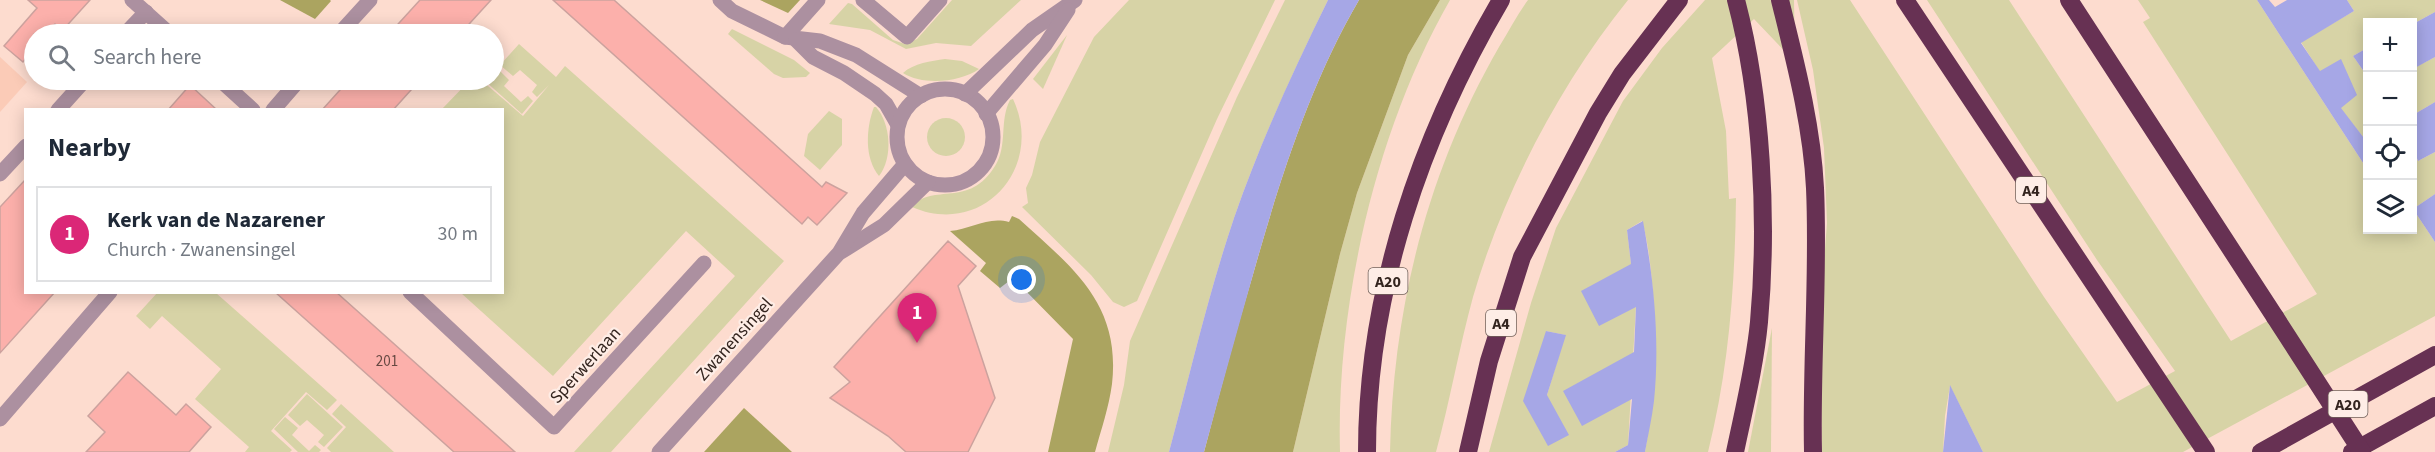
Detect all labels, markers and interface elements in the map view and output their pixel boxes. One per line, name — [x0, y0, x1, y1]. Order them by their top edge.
map controls — [2363, 18, 2417, 234]
button: + — [2363, 18, 2417, 72]
search box — [24, 24, 504, 90]
icon: search — [45, 41, 78, 74]
text: Search here — [93, 41, 201, 73]
button: − — [2363, 72, 2417, 126]
button: locate — [2363, 126, 2417, 180]
text: Nearby — [48, 129, 131, 166]
road number: A4 — [2016, 177, 2046, 203]
button: layers — [2363, 180, 2417, 234]
text: Kerk van de Nazarener — [107, 204, 325, 236]
text: 1 — [64, 220, 75, 248]
text: 30 m — [438, 220, 478, 248]
text: Church · Zwanensingel — [107, 236, 295, 264]
your location — [1007, 265, 1036, 294]
road number: A20 — [1368, 268, 1408, 294]
street label: Zwanensingel — [690, 292, 778, 386]
pin: 1 — [898, 294, 936, 343]
road number: A4 — [1486, 310, 1516, 336]
street label: Sperwerlaan — [544, 321, 627, 409]
house number: 201 — [376, 351, 398, 372]
road number: A20 — [2328, 391, 2368, 417]

